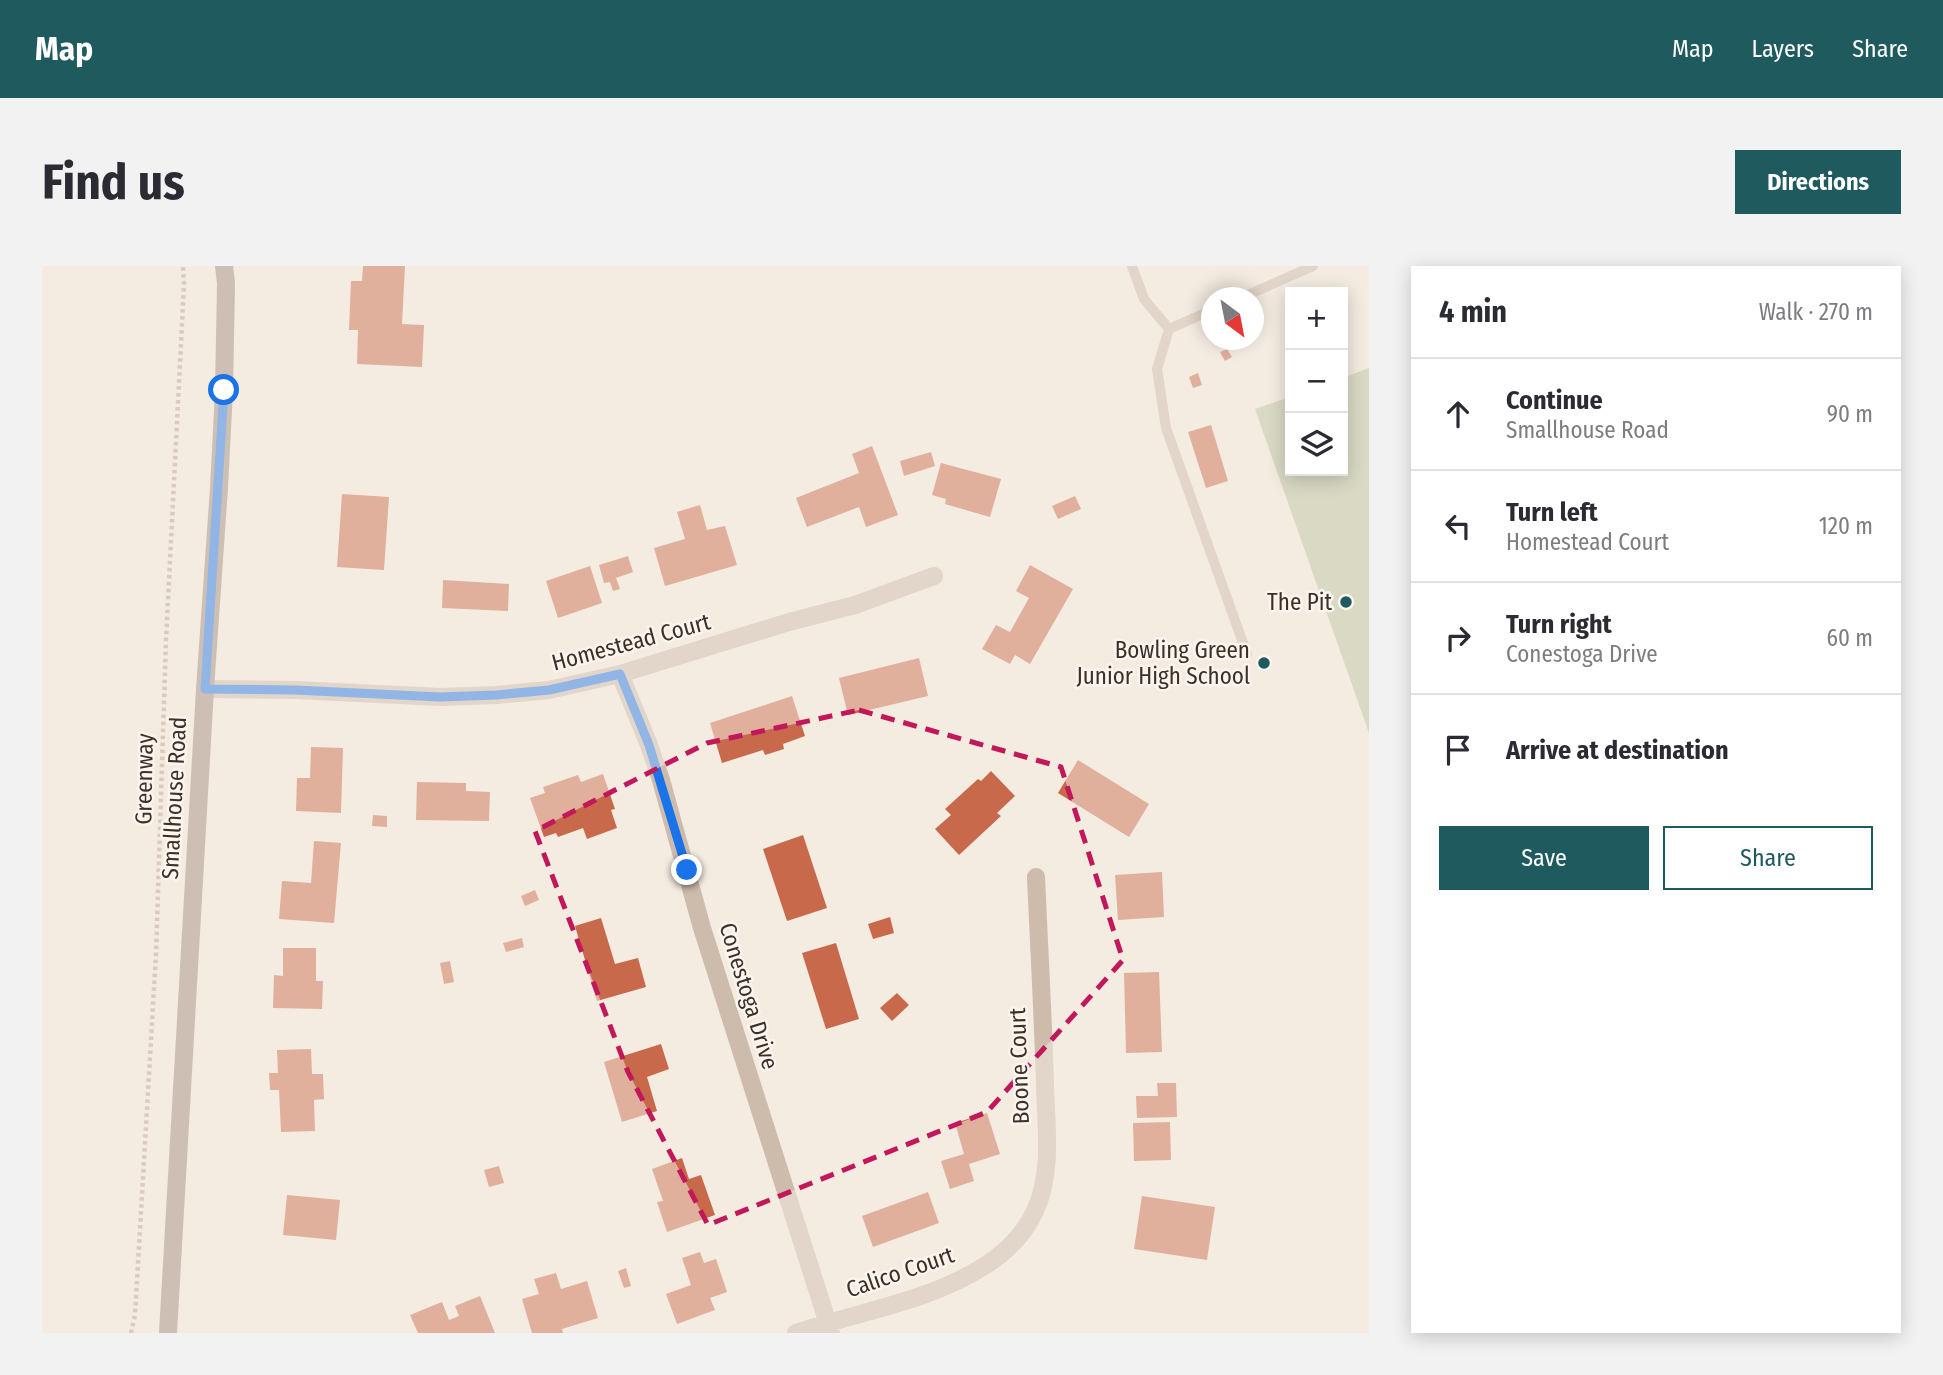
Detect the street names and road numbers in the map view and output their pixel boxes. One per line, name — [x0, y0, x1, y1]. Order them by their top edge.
street label: Homestead Court — [549, 607, 714, 677]
street label: Smallhouse Road — [156, 716, 192, 880]
street label: Greenway — [129, 732, 159, 825]
street label: Conestoga Drive — [713, 919, 785, 1073]
street label: Boone Court — [1003, 1007, 1035, 1125]
street label: Calico Court — [842, 1240, 958, 1303]

